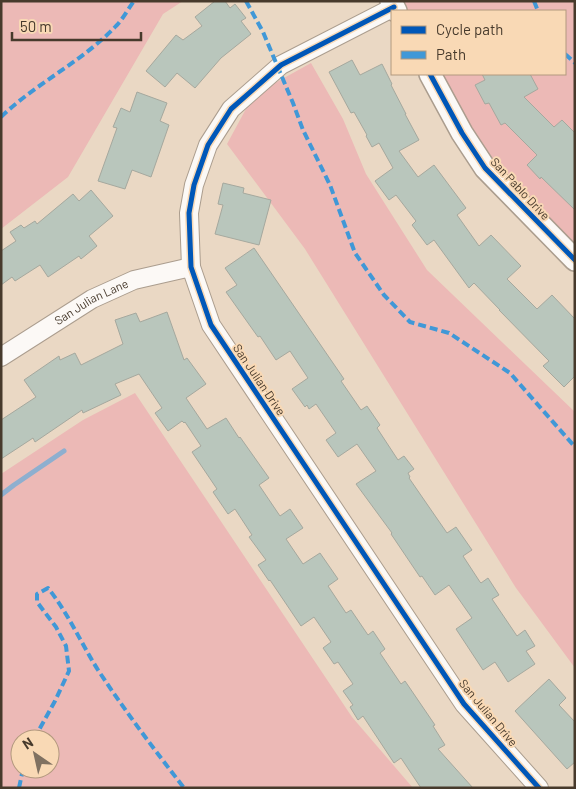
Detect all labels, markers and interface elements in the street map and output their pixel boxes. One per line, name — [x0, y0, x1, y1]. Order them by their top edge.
scale bar — [12, 10, 141, 42]
legend — [391, 10, 566, 75]
text: 50 m — [20, 17, 52, 35]
text: Cycle path — [436, 20, 503, 38]
text: Path — [436, 45, 466, 63]
street label: San Pablo Drive — [488, 154, 553, 222]
street label: San Julian Lane — [52, 276, 130, 327]
street label: San Julian Drive — [231, 341, 289, 418]
street label: San Julian Drive — [457, 676, 521, 749]
north arrow — [10, 729, 60, 779]
text: N — [19, 733, 36, 752]

